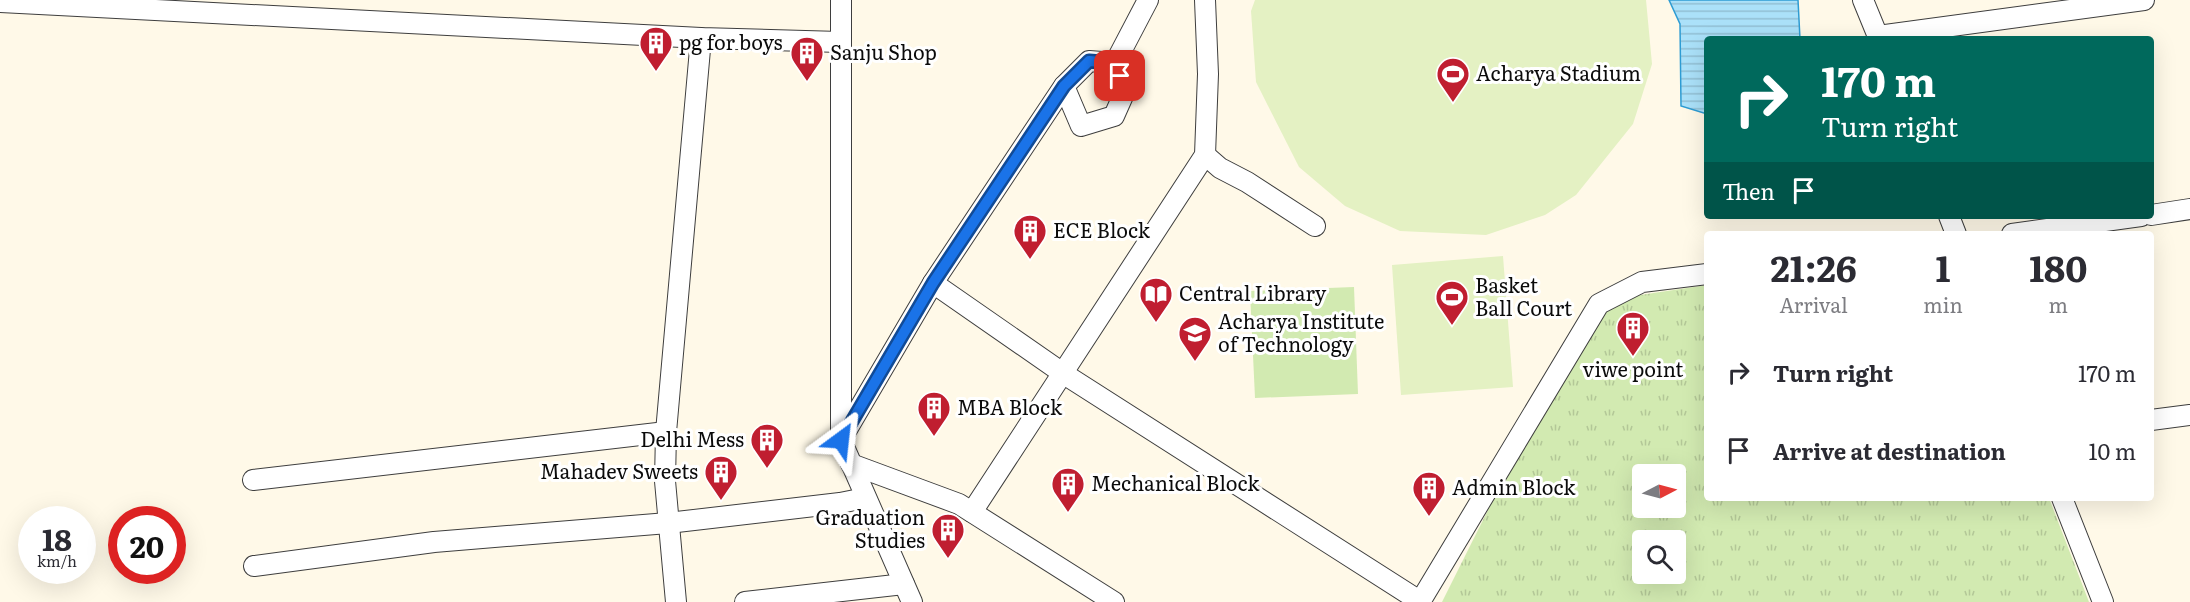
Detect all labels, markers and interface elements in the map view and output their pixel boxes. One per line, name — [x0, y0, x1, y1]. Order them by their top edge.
building icon: pg for boys — [638, 25, 674, 72]
place label: pg for boys — [679, 26, 783, 56]
building icon: Sanju Shop — [789, 35, 825, 82]
place label: Sanju Shop — [830, 36, 937, 66]
text: 170 m — [1821, 48, 1936, 110]
pin — [1094, 50, 1145, 101]
sports icon: Acharya Stadium — [1435, 56, 1471, 103]
place label: Acharya Stadium — [1476, 57, 1641, 87]
icon: arrive — [1103, 59, 1136, 92]
icon: right — [1722, 60, 1800, 138]
text: Turn right — [1821, 105, 1958, 145]
text: Then — [1722, 174, 1775, 207]
icon: arrive — [1787, 174, 1820, 207]
building icon: ECE Block — [1012, 213, 1048, 260]
place label: ECE Block — [1053, 214, 1151, 244]
text: 21:26 — [1771, 240, 1857, 293]
text: 1 — [1936, 240, 1950, 293]
text: 180 — [2029, 240, 2087, 293]
place label: Basket Ball Court — [1475, 269, 1572, 322]
library icon: Central Library — [1138, 276, 1174, 323]
place label: Central Library — [1179, 277, 1327, 307]
sports icon: Basket Ball Court — [1434, 279, 1470, 326]
text: Arrival — [1780, 289, 1848, 319]
text: min — [1923, 289, 1963, 319]
text: m — [2049, 289, 2068, 319]
place label: Acharya Institute of Technology — [1218, 305, 1384, 358]
building icon: viwe point — [1615, 310, 1651, 357]
school or university icon: Acharya Institute of Technology — [1177, 315, 1213, 362]
place label: viwe point — [1583, 353, 1683, 383]
icon: right — [1722, 356, 1755, 389]
text: Turn right — [1773, 356, 1893, 389]
text: 170 m — [2078, 356, 2136, 389]
building icon: MBA Block — [916, 390, 952, 437]
place label: MBA Block — [957, 391, 1063, 421]
position arrow — [809, 408, 873, 472]
building icon: Delhi Mess — [749, 422, 785, 469]
place label: Delhi Mess — [640, 423, 744, 453]
icon: arrive — [1722, 434, 1755, 467]
text: Arrive at destination — [1773, 434, 2006, 467]
text: 10 m — [2089, 434, 2136, 467]
building icon: Mahadev Sweets — [703, 454, 739, 501]
place label: Mahadev Sweets — [540, 455, 698, 485]
north arrow — [1632, 464, 1686, 518]
map controls — [1632, 464, 1686, 584]
building icon: Mechanical Block — [1050, 466, 1086, 513]
place label: Mechanical Block — [1091, 467, 1260, 497]
building icon: Admin Block — [1411, 470, 1447, 517]
place label: Admin Block — [1452, 471, 1576, 501]
place label: Graduation Studies — [816, 501, 925, 554]
speed limit sign: 20 — [108, 506, 186, 584]
building icon: Graduation Studies — [930, 512, 966, 559]
text: 18 — [42, 516, 72, 560]
button: search — [1632, 530, 1686, 584]
text: km/h — [37, 549, 77, 572]

